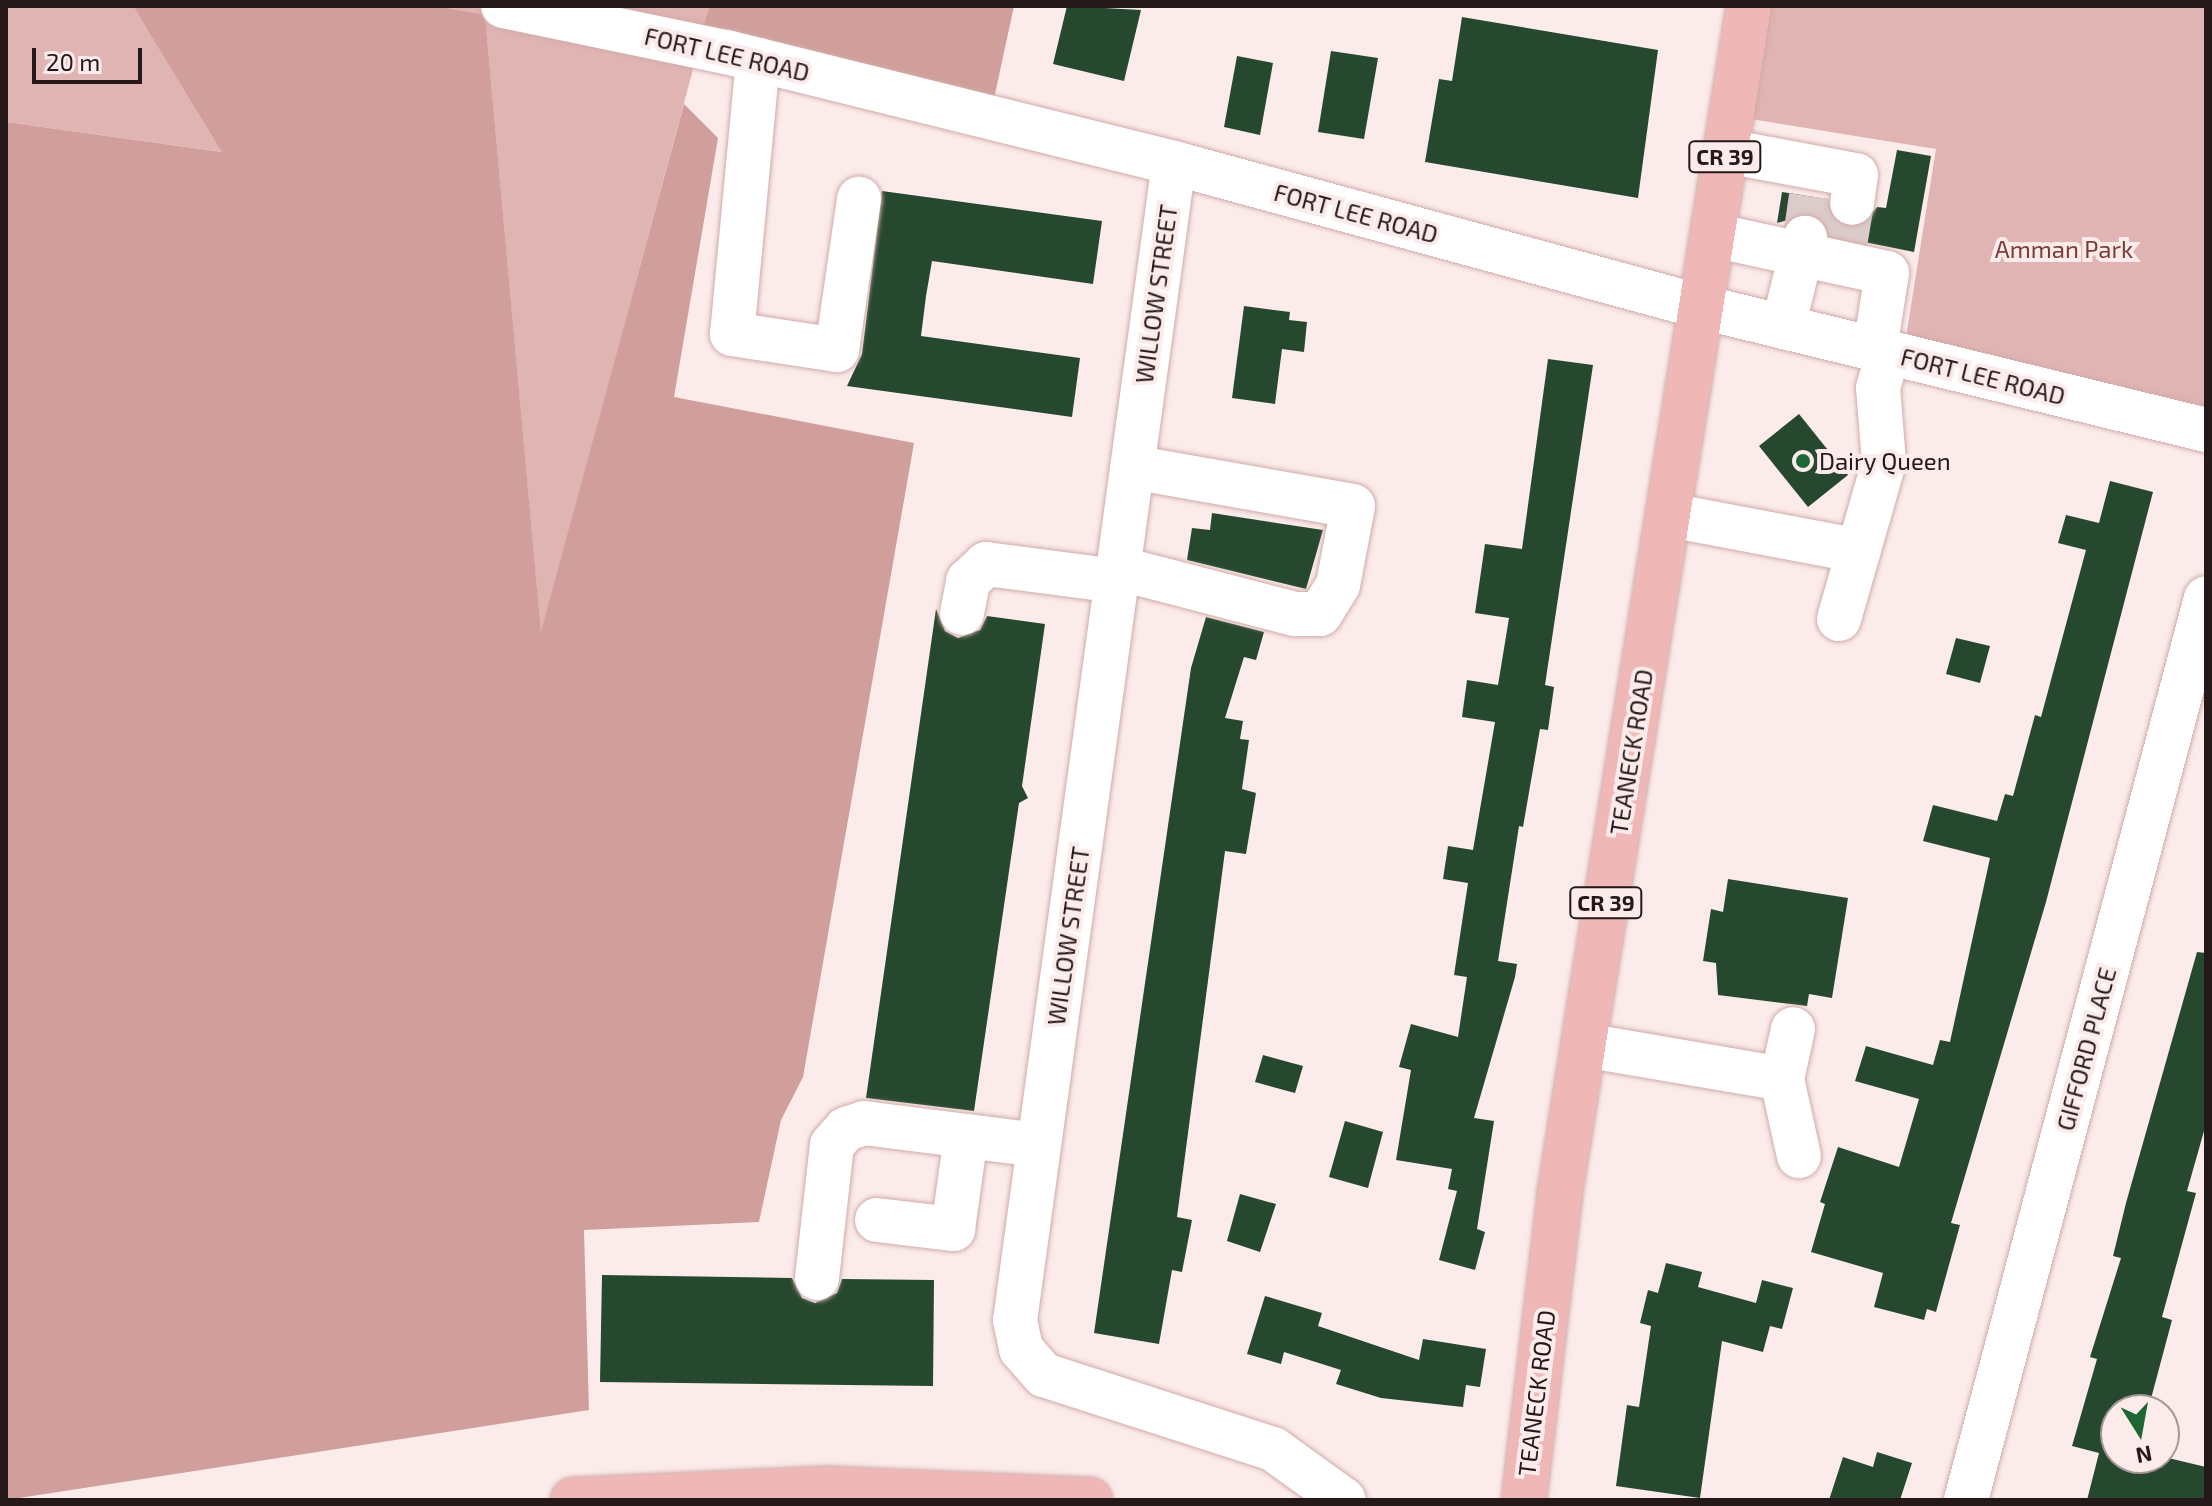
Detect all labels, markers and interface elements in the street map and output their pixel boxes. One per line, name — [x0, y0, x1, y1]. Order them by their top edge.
street label: FORT LEE ROAD — [641, 21, 813, 87]
scale bar — [36, 32, 146, 82]
text: 20 m — [46, 47, 100, 76]
road number: CR 39 — [1687, 139, 1763, 175]
street label: FORT LEE ROAD — [1271, 177, 1441, 249]
street label: WILLOW STREET — [1129, 203, 1183, 385]
park label: Amman Park — [1995, 235, 2133, 263]
street label: FORT LEE ROAD — [1898, 342, 2068, 410]
place label: Dairy Queen — [1819, 447, 1951, 475]
marker: Dairy Queen — [1794, 452, 1812, 470]
street label: TEANECK ROAD — [1604, 667, 1658, 837]
street label: WILLOW STREET — [1041, 845, 1095, 1027]
road number: CR 39 — [1568, 885, 1644, 921]
street label: GIFFORD PLACE — [2050, 964, 2122, 1134]
street label: TEANECK ROAD — [1512, 1308, 1560, 1478]
north arrow — [2100, 1394, 2180, 1474]
text: N — [2134, 1441, 2154, 1470]

